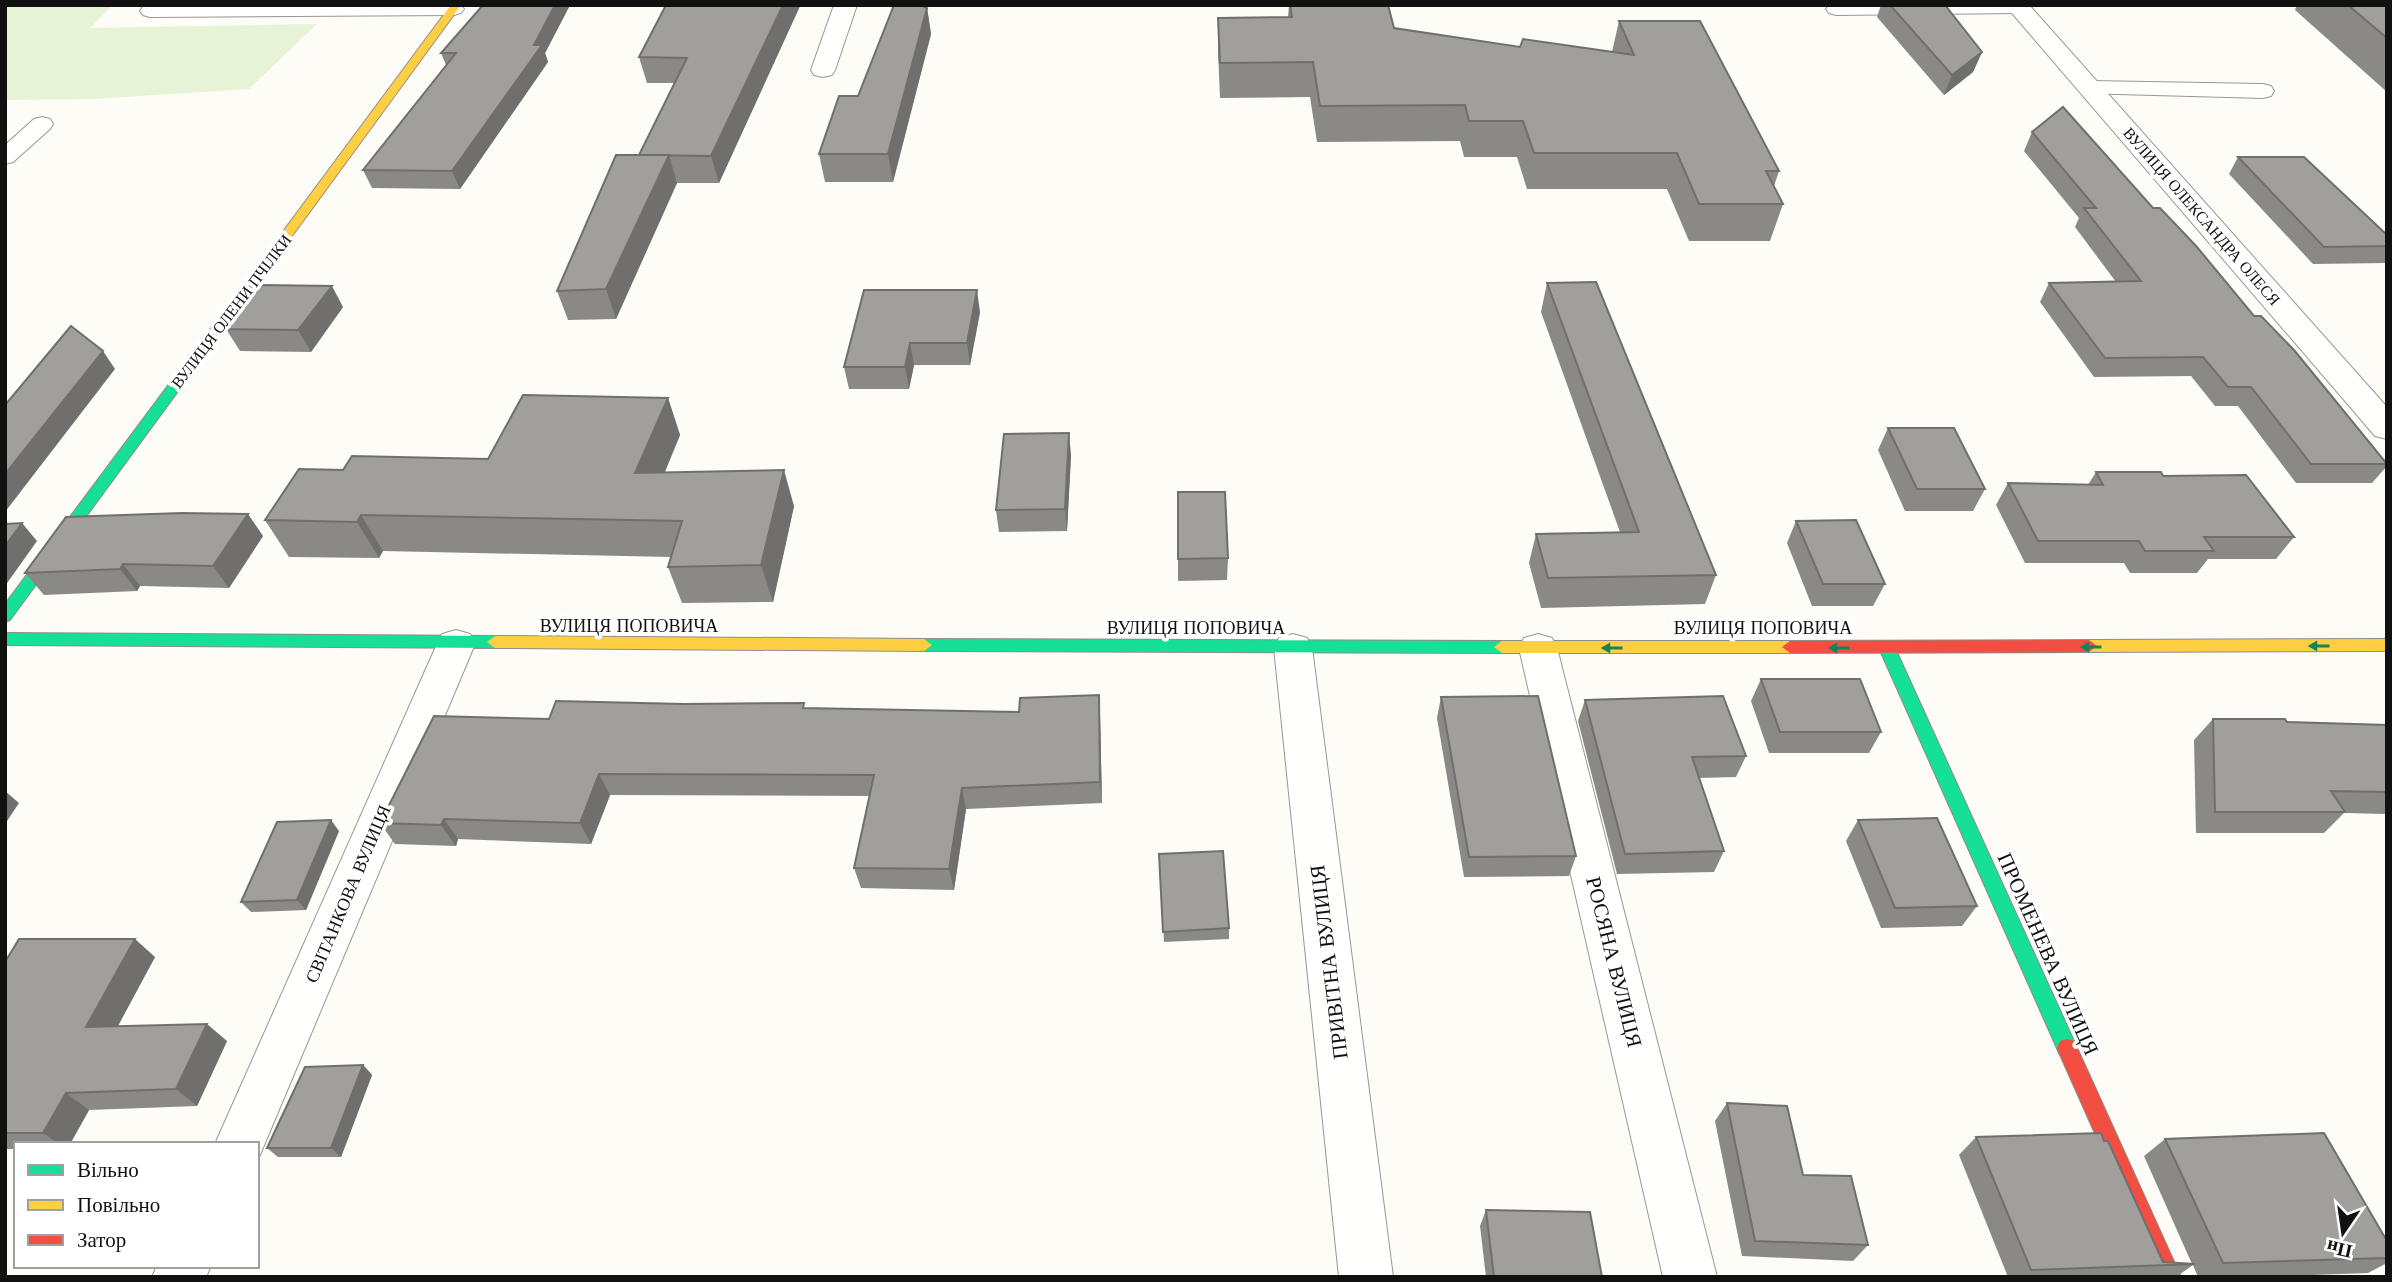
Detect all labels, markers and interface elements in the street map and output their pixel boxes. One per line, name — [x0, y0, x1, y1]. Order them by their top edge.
street label: ВУЛИЦЯ ОЛЕКСАНДРА ОЛЕСЯ — [2119, 123, 2285, 309]
street label: ВУЛИЦЯ ОЛЕНИ ПЧІЛКИ — [167, 230, 296, 392]
street label: ВУЛИЦЯ ПОПОВИЧА — [540, 615, 718, 637]
street label: ВУЛИЦЯ ПОПОВИЧА — [1107, 617, 1285, 639]
street label: ВУЛИЦЯ ПОПОВИЧА — [1674, 617, 1852, 639]
one-way arrow — [2307, 640, 2329, 651]
one-way arrow — [2080, 641, 2102, 653]
one-way arrow — [1600, 642, 1622, 654]
one-way arrow — [1828, 642, 1850, 654]
street label: СВІТАНКОВА ВУЛИЦЯ — [301, 802, 395, 986]
street label: ПРОМЕНЕВА ВУЛИЦЯ — [1992, 849, 2104, 1059]
street label: ПРИВІТНА ВУЛИЦЯ — [1304, 863, 1354, 1061]
street label: РОСЯНА ВУЛИЦЯ — [1580, 874, 1648, 1050]
legend — [14, 1142, 259, 1268]
text: Вільно — [77, 1157, 139, 1183]
text: Повільно — [77, 1192, 160, 1218]
north arrow — [2308, 1198, 2378, 1268]
text: Затор — [77, 1227, 126, 1253]
text: Пн — [2324, 1235, 2354, 1263]

